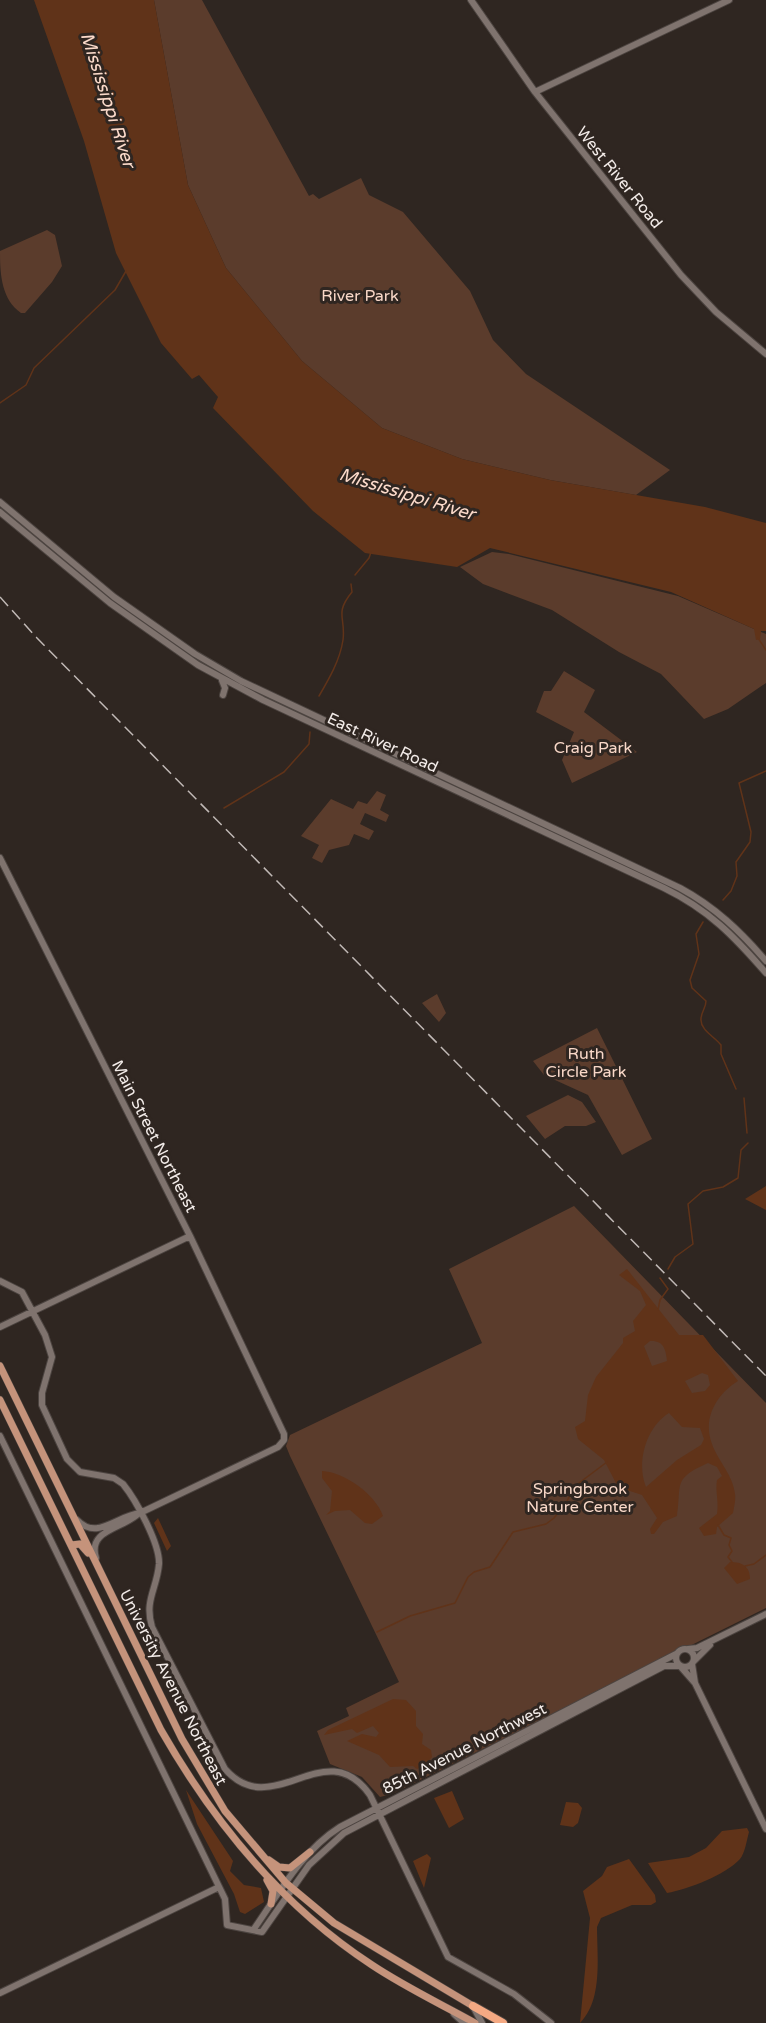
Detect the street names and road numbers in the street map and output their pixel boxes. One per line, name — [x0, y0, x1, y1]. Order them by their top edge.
street label: West River Road — [572, 122, 667, 233]
street label: East River Road — [324, 708, 441, 777]
street label: Main Street Northeast — [107, 1057, 201, 1216]
street label: University Avenue Northeast — [115, 1586, 231, 1789]
street label: 85th Avenue Northwest — [379, 1699, 550, 1799]

